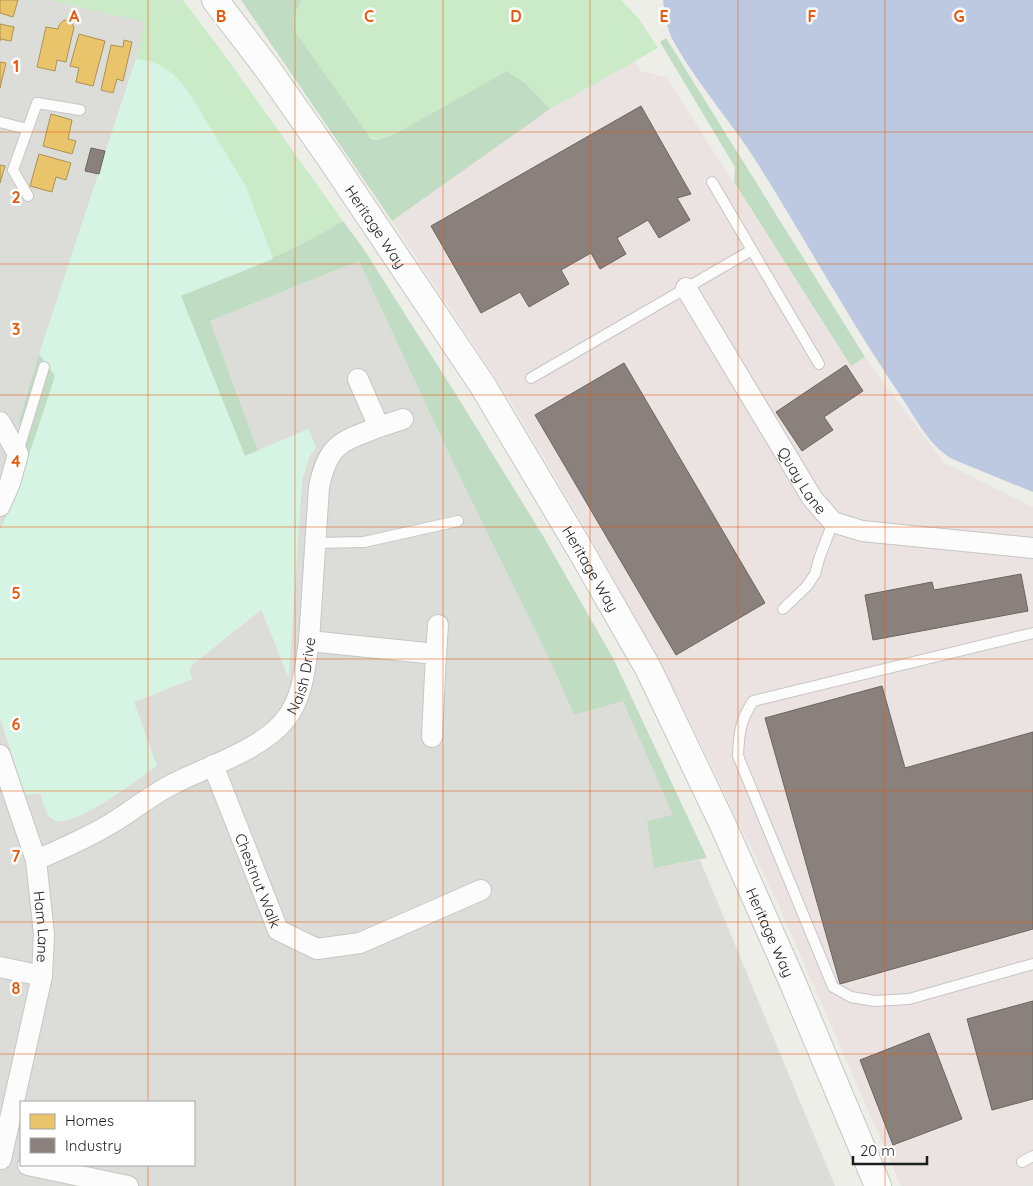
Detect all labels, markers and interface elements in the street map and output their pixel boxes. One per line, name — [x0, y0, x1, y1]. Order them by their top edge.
text: A — [69, 6, 80, 26]
text: B — [216, 6, 226, 26]
text: C — [364, 6, 374, 26]
text: D — [510, 6, 522, 26]
text: E — [659, 6, 669, 26]
text: F — [808, 6, 817, 26]
text: G — [953, 6, 965, 26]
text: 1 — [13, 56, 19, 76]
street label: Heritage Way — [341, 181, 411, 272]
text: 2 — [11, 187, 21, 207]
text: 3 — [12, 319, 20, 339]
street label: Quay Lane — [774, 443, 831, 518]
text: 4 — [11, 451, 21, 471]
street label: Heritage Way — [559, 522, 623, 615]
text: 5 — [11, 583, 21, 603]
street label: Naish Drive — [282, 636, 319, 718]
text: 6 — [12, 714, 21, 734]
street label: Chestnut Walk — [231, 830, 286, 931]
text: 7 — [12, 846, 21, 866]
street label: Heritage Way — [742, 884, 799, 980]
street label: Ham Lane — [30, 890, 54, 963]
text: 8 — [12, 978, 21, 998]
legend — [20, 1101, 195, 1166]
text: Homes — [65, 1111, 114, 1130]
scale bar — [853, 1134, 927, 1166]
text: Industry — [65, 1136, 122, 1155]
text: 20 m — [860, 1141, 895, 1160]

